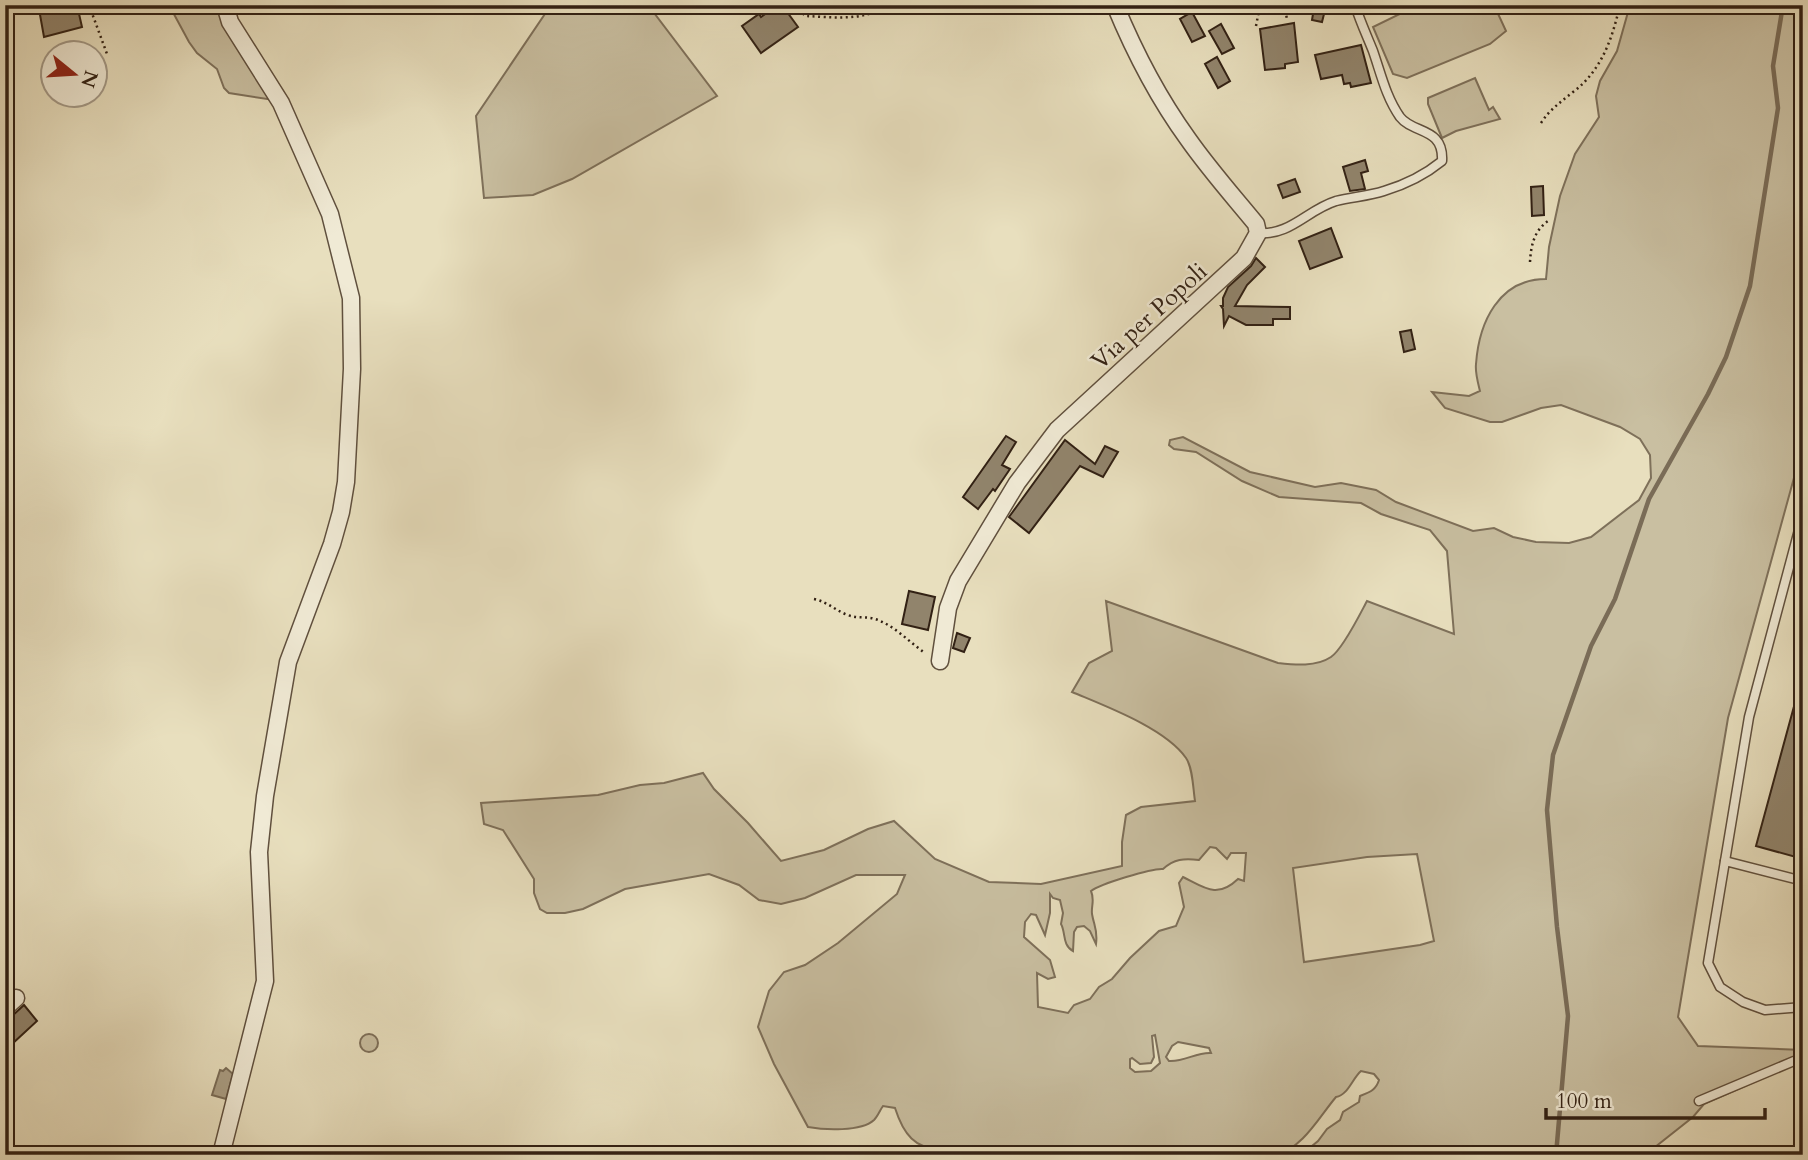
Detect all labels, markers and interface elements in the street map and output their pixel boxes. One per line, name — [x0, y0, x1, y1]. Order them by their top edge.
north arrow — [38, 38, 108, 108]
text: N — [74, 67, 104, 91]
street label: Via per Popoli — [1084, 255, 1215, 377]
scale bar — [1546, 1076, 1764, 1120]
text: 100 m — [1556, 1087, 1612, 1116]

